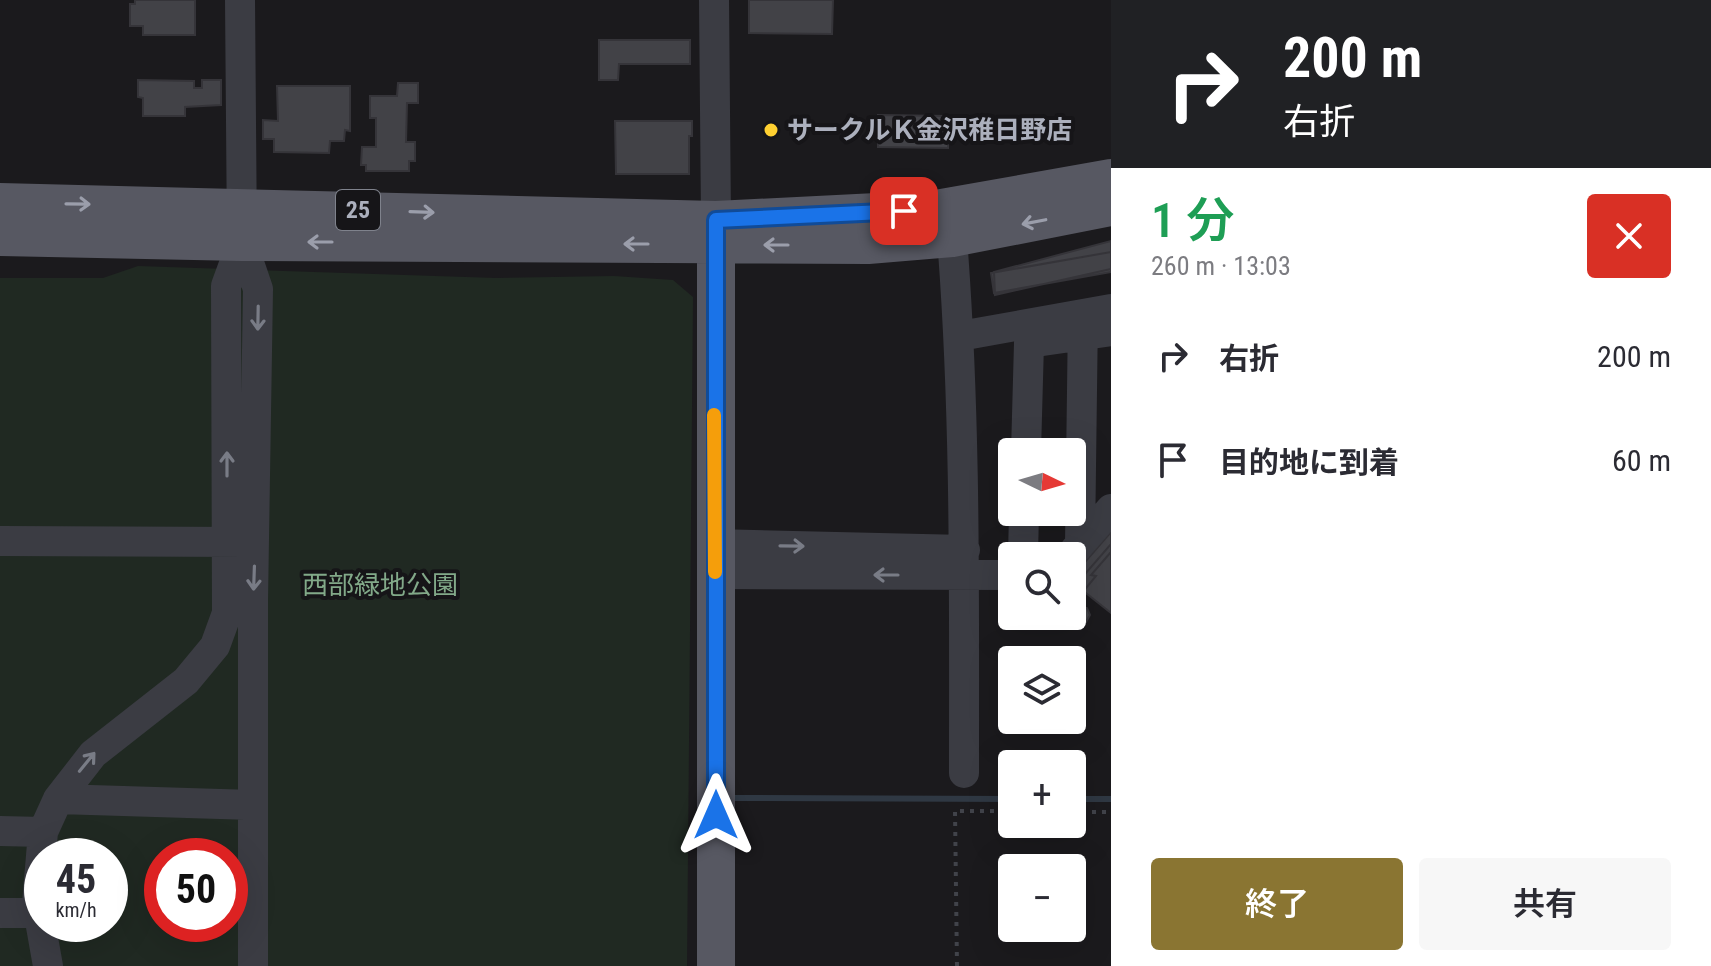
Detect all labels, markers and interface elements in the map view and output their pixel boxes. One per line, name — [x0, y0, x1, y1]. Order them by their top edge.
text: 200 m — [1283, 25, 1422, 91]
icon: right — [1151, 32, 1255, 136]
text: 右折 — [1283, 101, 1355, 143]
place label: サークルＫ金沢稚日野店 — [787, 115, 1072, 145]
marker: サークルＫ金沢稚日野店 — [762, 121, 780, 139]
pin — [870, 177, 938, 245]
icon: arrive — [882, 189, 926, 233]
road number: 25 — [336, 190, 380, 230]
text: 1 分 — [1151, 192, 1234, 249]
button: close — [1587, 194, 1671, 278]
one-way arrow — [64, 197, 91, 212]
one-way arrow — [408, 204, 435, 220]
one-way arrow — [1022, 215, 1048, 230]
one-way arrow — [307, 234, 334, 250]
one-way arrow — [623, 236, 650, 252]
one-way arrow — [763, 237, 790, 253]
text: 260 m · 13:03 — [1151, 251, 1291, 281]
one-way arrow — [250, 304, 266, 331]
icon: right — [1151, 334, 1195, 378]
text: 200 m — [1597, 339, 1671, 374]
text: 右折 — [1219, 341, 1279, 376]
north arrow — [998, 438, 1086, 526]
map controls — [998, 438, 1086, 942]
icon: arrive — [1151, 438, 1195, 482]
text: 60 m — [1612, 443, 1671, 478]
text: 目的地に到着 — [1219, 445, 1399, 480]
one-way arrow — [219, 451, 235, 478]
one-way arrow — [778, 538, 805, 554]
button: search — [998, 542, 1086, 630]
one-way arrow — [247, 564, 262, 591]
one-way arrow — [873, 567, 900, 583]
park label: 西部緑地公園 — [302, 570, 458, 600]
button: layers — [998, 646, 1086, 734]
button: + — [998, 750, 1086, 838]
one-way arrow — [78, 753, 96, 773]
position arrow — [674, 773, 758, 857]
speed limit sign: 50 — [144, 838, 248, 942]
button: − — [998, 854, 1086, 942]
text: 45 — [56, 856, 96, 903]
button: 終了 — [1151, 858, 1403, 950]
button: 共有 — [1419, 858, 1671, 950]
text: km/h — [55, 898, 97, 922]

